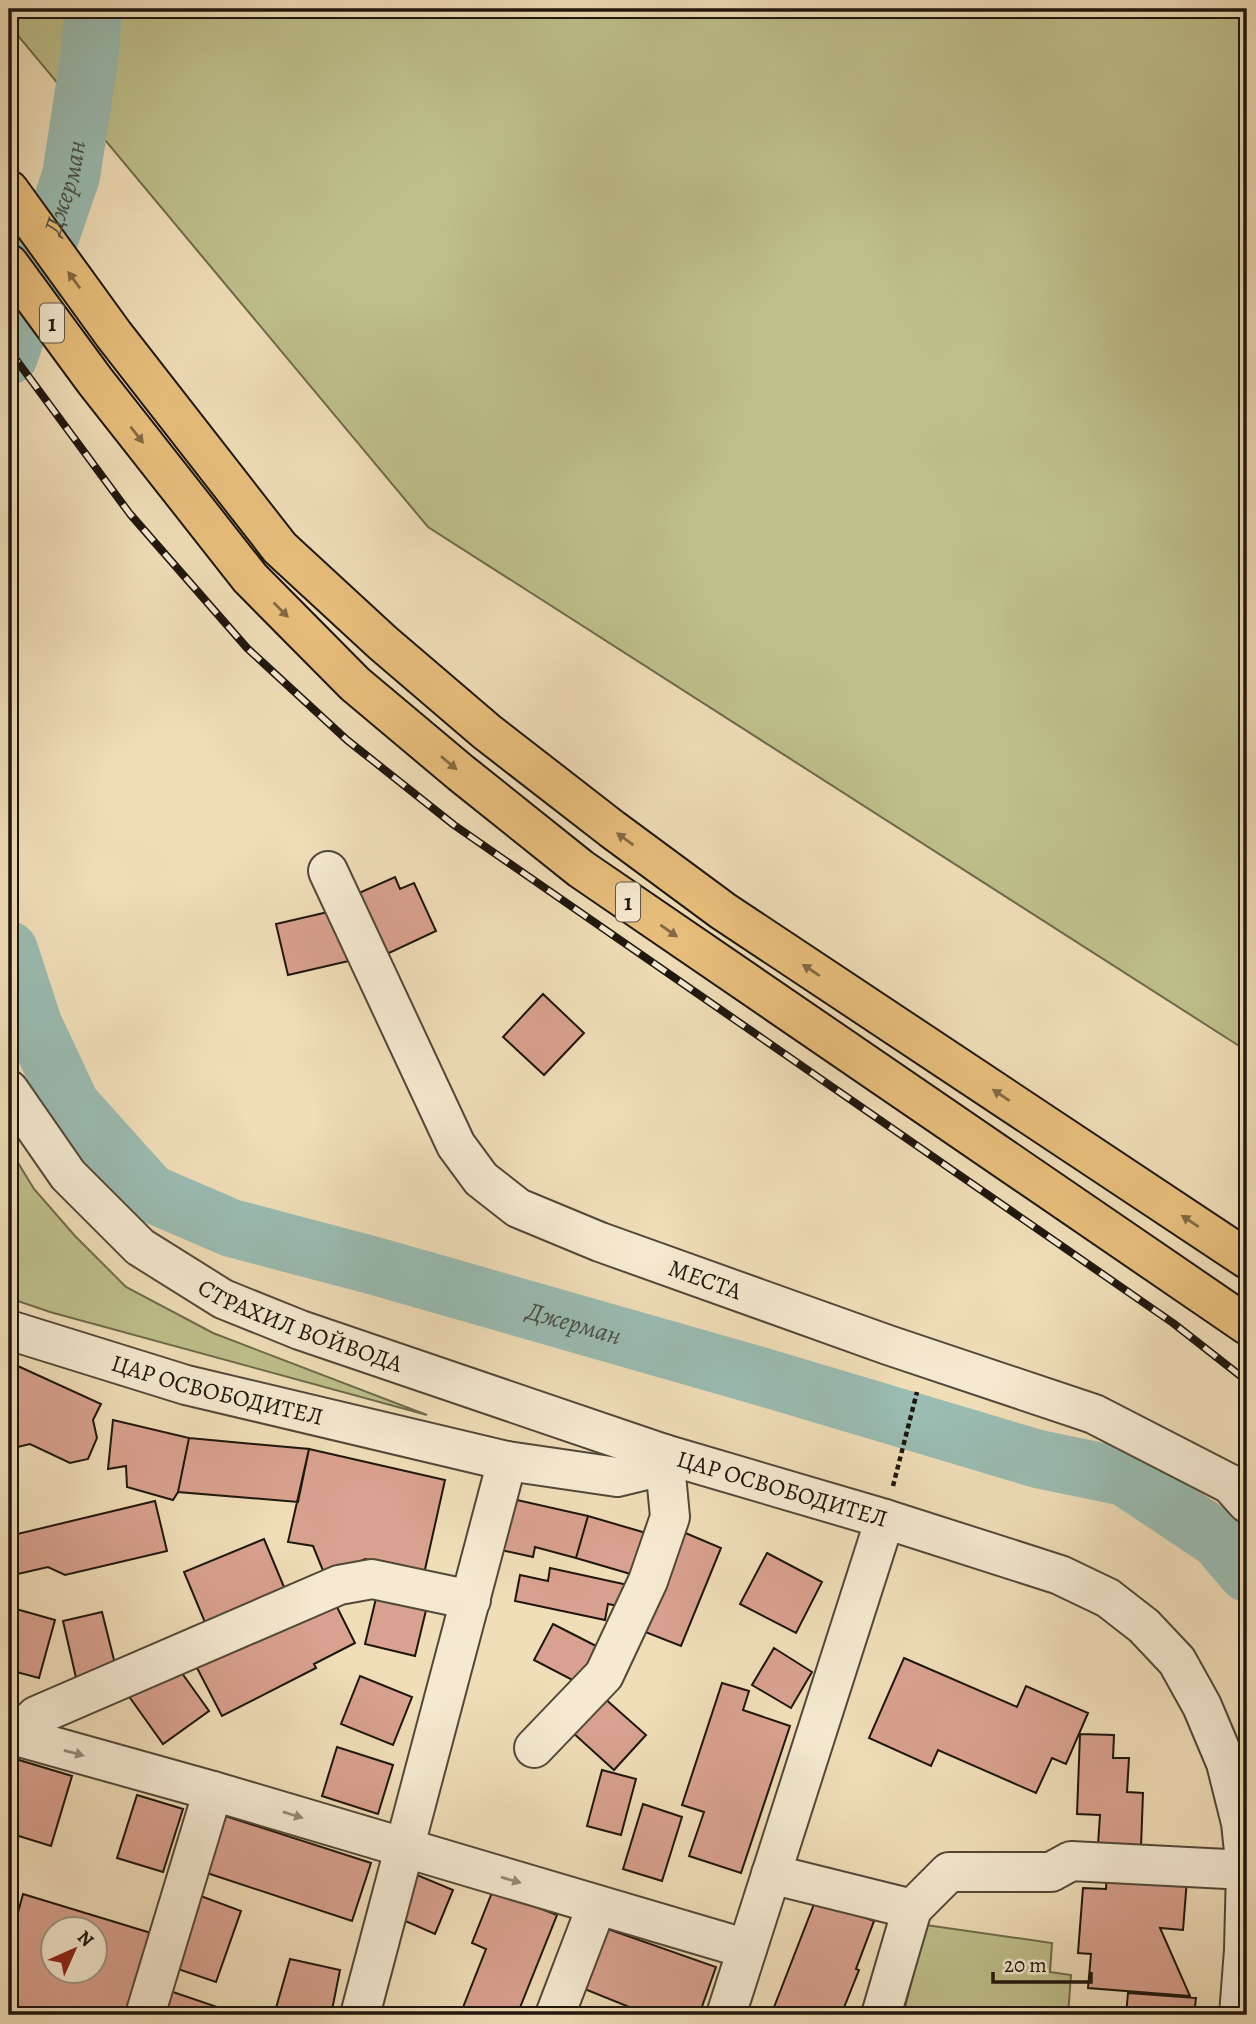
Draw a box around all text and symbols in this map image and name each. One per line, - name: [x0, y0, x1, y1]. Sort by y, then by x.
- water label: Джерман: [34, 138, 94, 241]
- one-way arrow: [67, 271, 81, 289]
- road number: 1: [40, 304, 64, 342]
- one-way arrow: [129, 426, 143, 444]
- one-way arrow: [273, 601, 289, 618]
- one-way arrow: [441, 755, 458, 770]
- one-way arrow: [616, 832, 634, 846]
- road number: 1: [616, 882, 640, 922]
- one-way arrow: [660, 924, 678, 938]
- one-way arrow: [801, 963, 821, 976]
- one-way arrow: [991, 1089, 1011, 1102]
- one-way arrow: [1181, 1215, 1200, 1228]
- street label: МЕСТА: [664, 1252, 747, 1308]
- street label: СТРАХИЛ ВОЙВОДА: [192, 1271, 408, 1380]
- water label: Джерман: [521, 1292, 626, 1353]
- street label: ЦАР ОСВОБОДИТЕЛ: [108, 1347, 326, 1433]
- street label: ЦАР ОСВОБОДИТЕЛ: [673, 1443, 891, 1535]
- one-way arrow: [64, 1748, 85, 1758]
- one-way arrow: [283, 1811, 304, 1821]
- one-way arrow: [501, 1875, 523, 1886]
- north arrow: [38, 1916, 108, 1986]
- text: N: [71, 1925, 100, 1953]
- scale bar: [993, 1940, 1092, 1984]
- text: 20 m: [1004, 1951, 1047, 1979]

